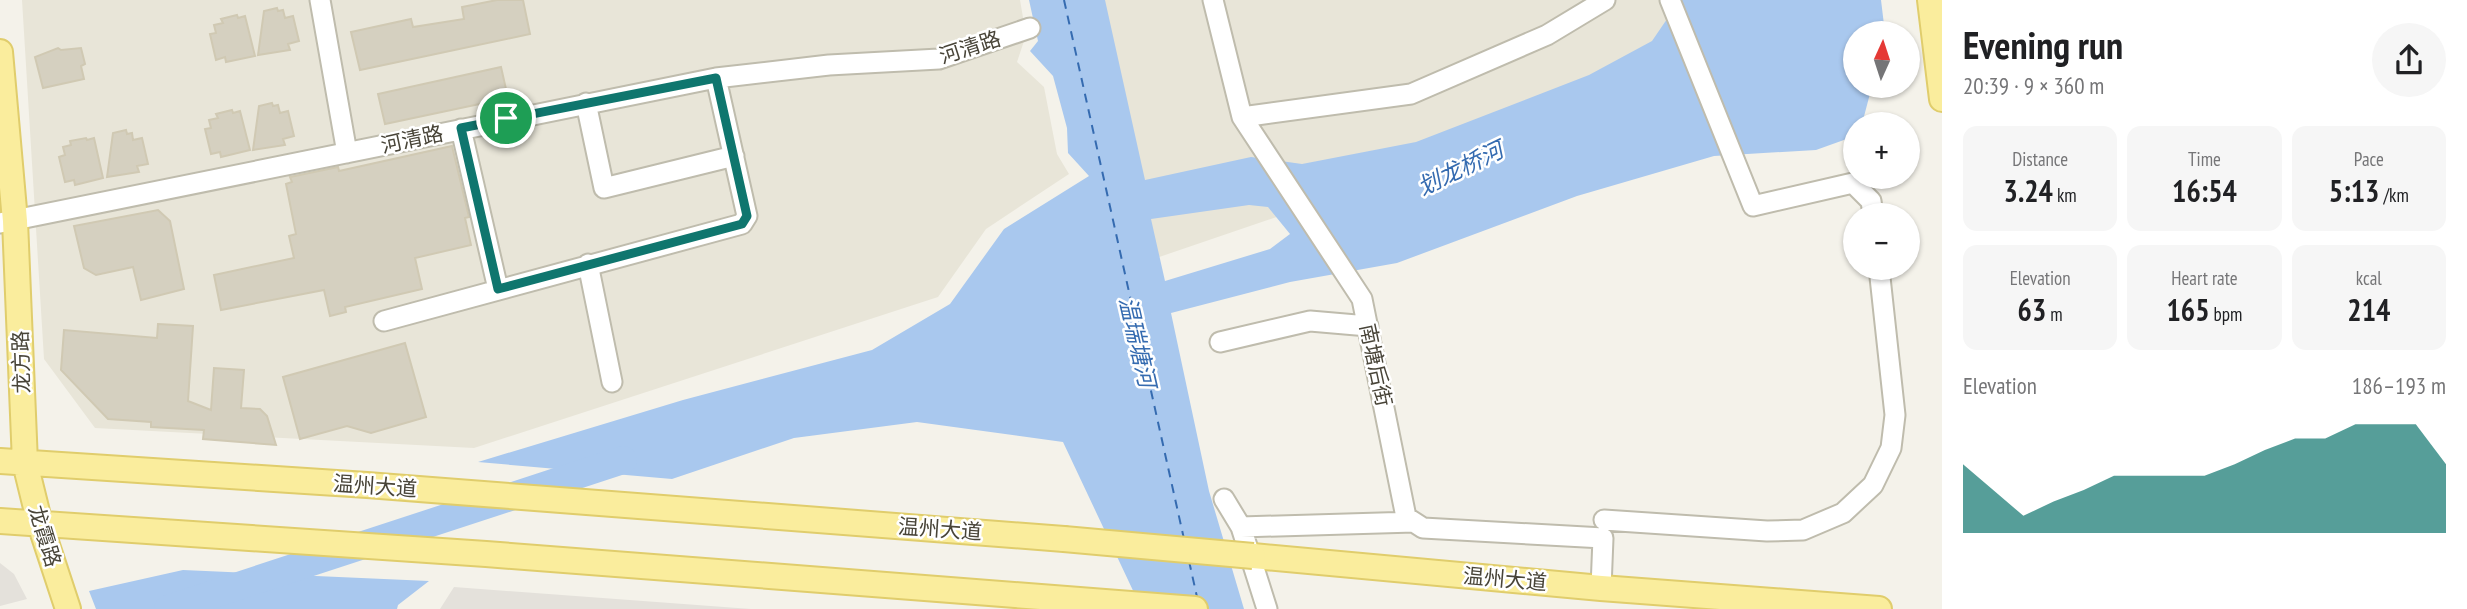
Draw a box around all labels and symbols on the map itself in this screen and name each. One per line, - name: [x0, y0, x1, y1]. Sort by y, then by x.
- north arrow: [1843, 21, 1920, 98]
- street label: 河清路: [936, 24, 1004, 70]
- pin: [476, 88, 536, 148]
- street label: 河清路: [378, 119, 446, 159]
- water label: 划龙桥河: [1412, 133, 1511, 201]
- water label: 温瑞塘河: [1114, 294, 1163, 394]
- street label: 南塘后街: [1354, 321, 1398, 409]
- street label: 龙方路: [6, 330, 36, 394]
- street label: 温州大道: [332, 470, 418, 502]
- street label: 龙霞路: [23, 502, 67, 570]
- street label: 温州大道: [897, 513, 983, 545]
- street label: 温州大道: [1462, 562, 1548, 596]

